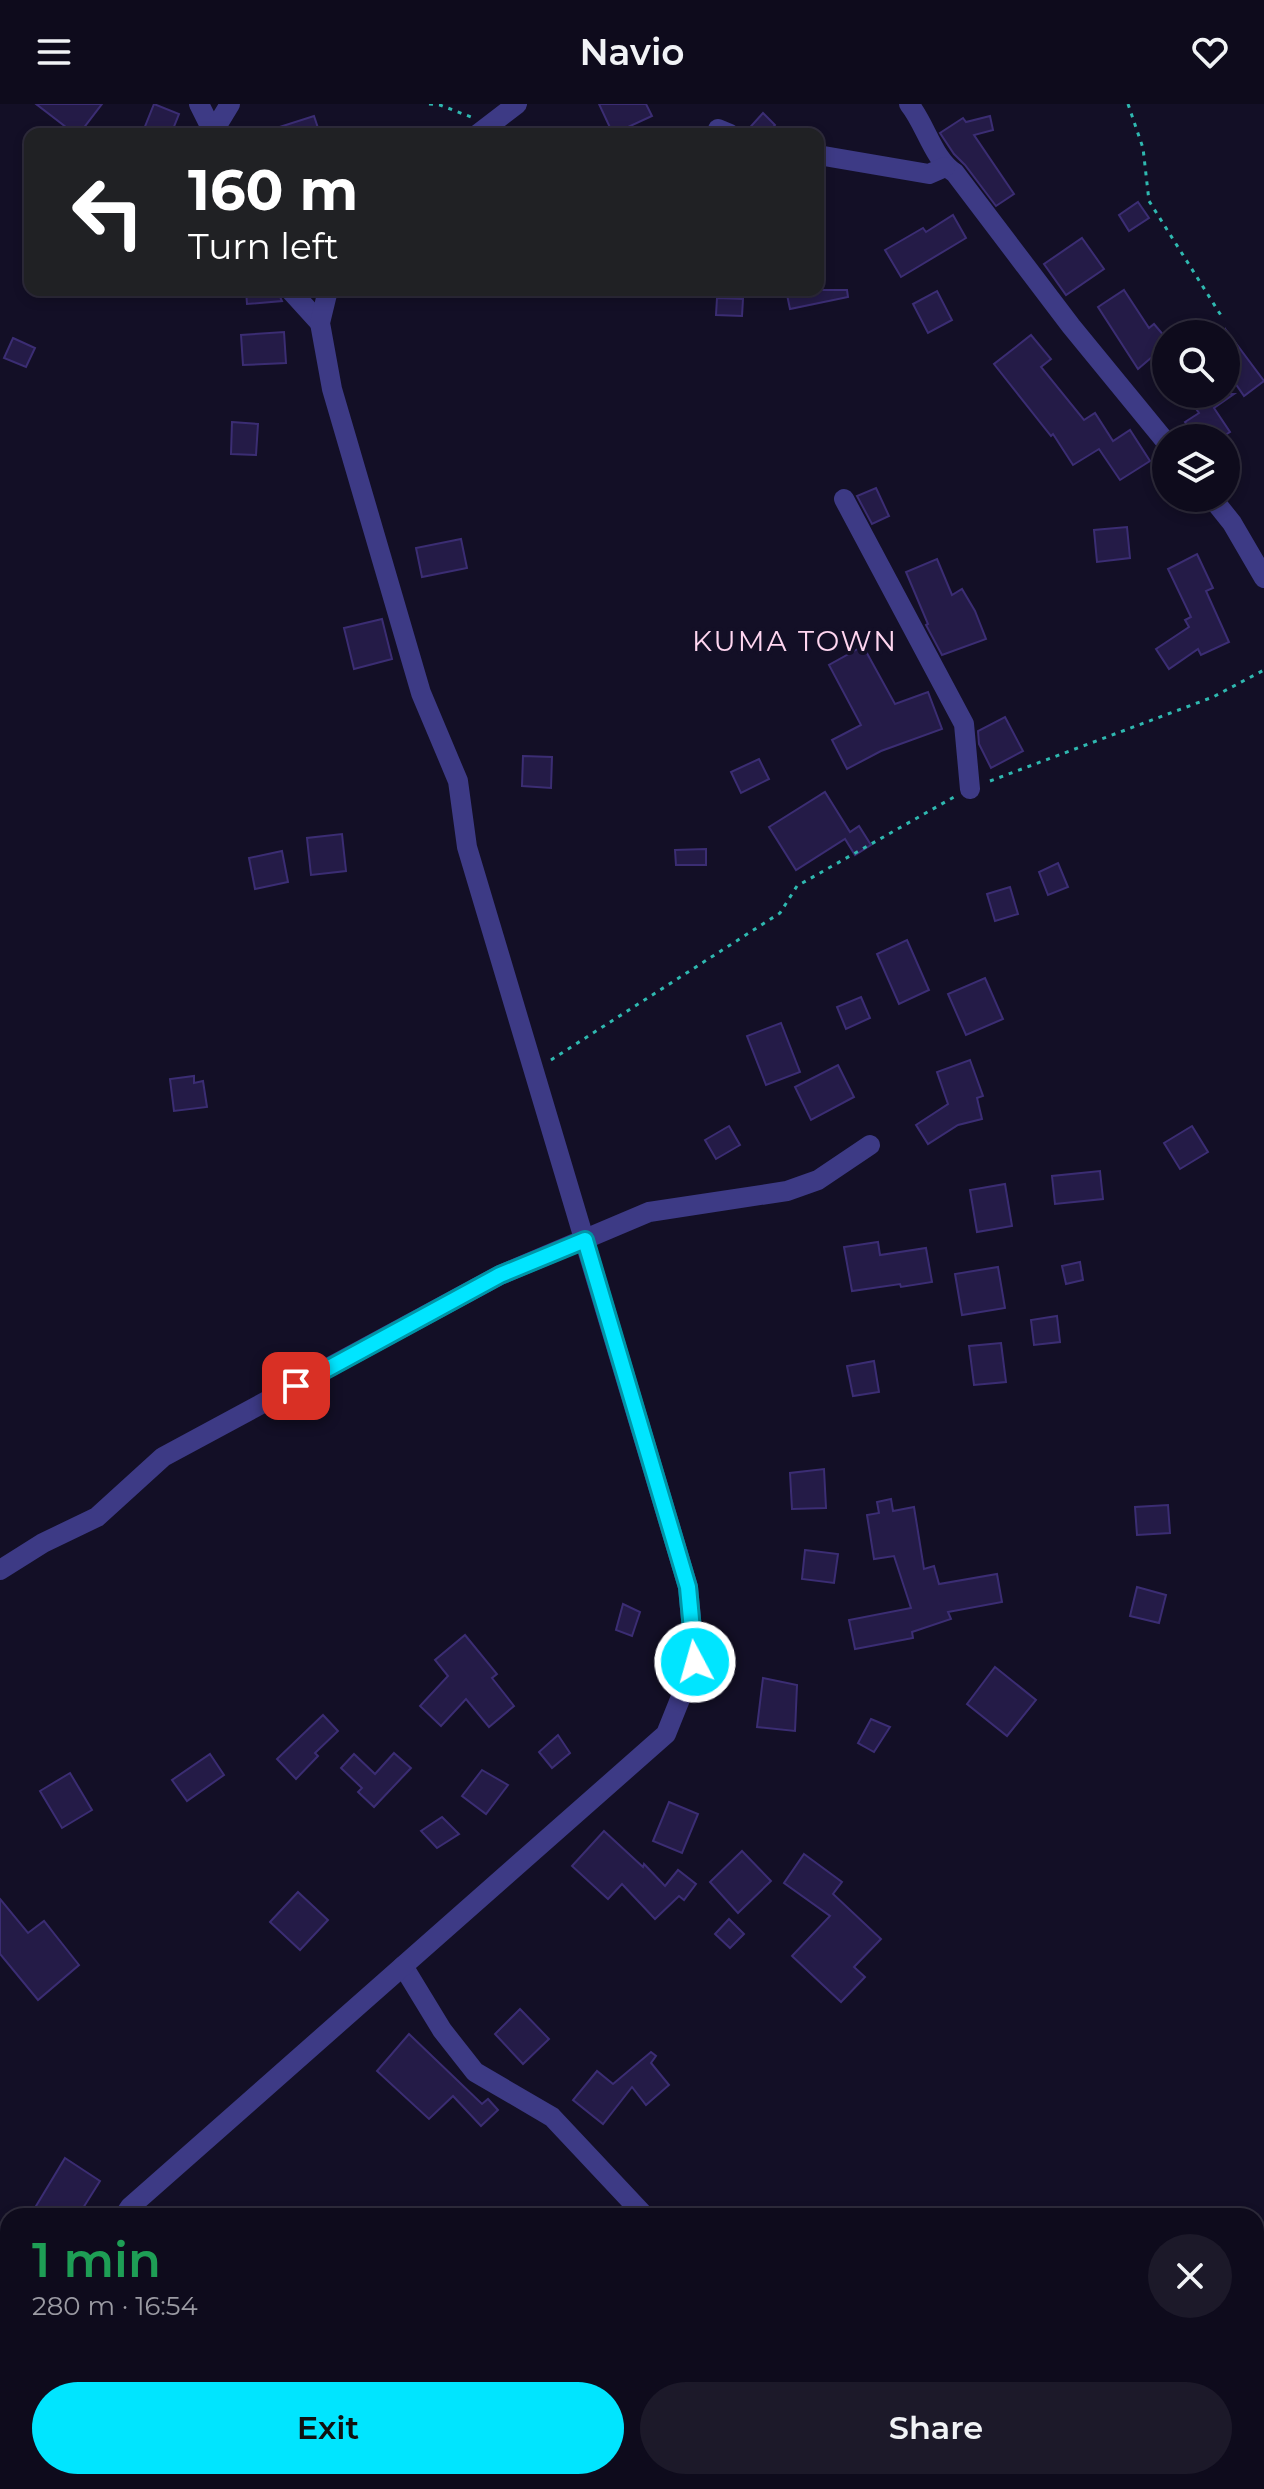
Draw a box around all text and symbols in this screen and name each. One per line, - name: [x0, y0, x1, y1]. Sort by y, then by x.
- icon: menu: [32, 30, 76, 74]
- text: Navio: [579, 30, 685, 74]
- icon: heart: [1188, 30, 1232, 74]
- text: 160 m: [188, 156, 358, 224]
- icon: left: [56, 160, 160, 264]
- text: Turn left: [188, 224, 339, 268]
- map controls: [1152, 320, 1240, 512]
- button: search: [1152, 320, 1240, 408]
- button: layers: [1152, 424, 1240, 512]
- district label: KUMA TOWN: [692, 624, 898, 658]
- pin: [262, 1352, 330, 1420]
- icon: arrive: [274, 1364, 318, 1408]
- position arrow: [653, 1620, 737, 1704]
- text: 1 min: [32, 2231, 161, 2289]
- button: close: [1148, 2234, 1232, 2318]
- text: 280 m · 16:54: [32, 2290, 198, 2322]
- button: Exit: [32, 2382, 624, 2474]
- button: Share: [640, 2382, 1232, 2474]

